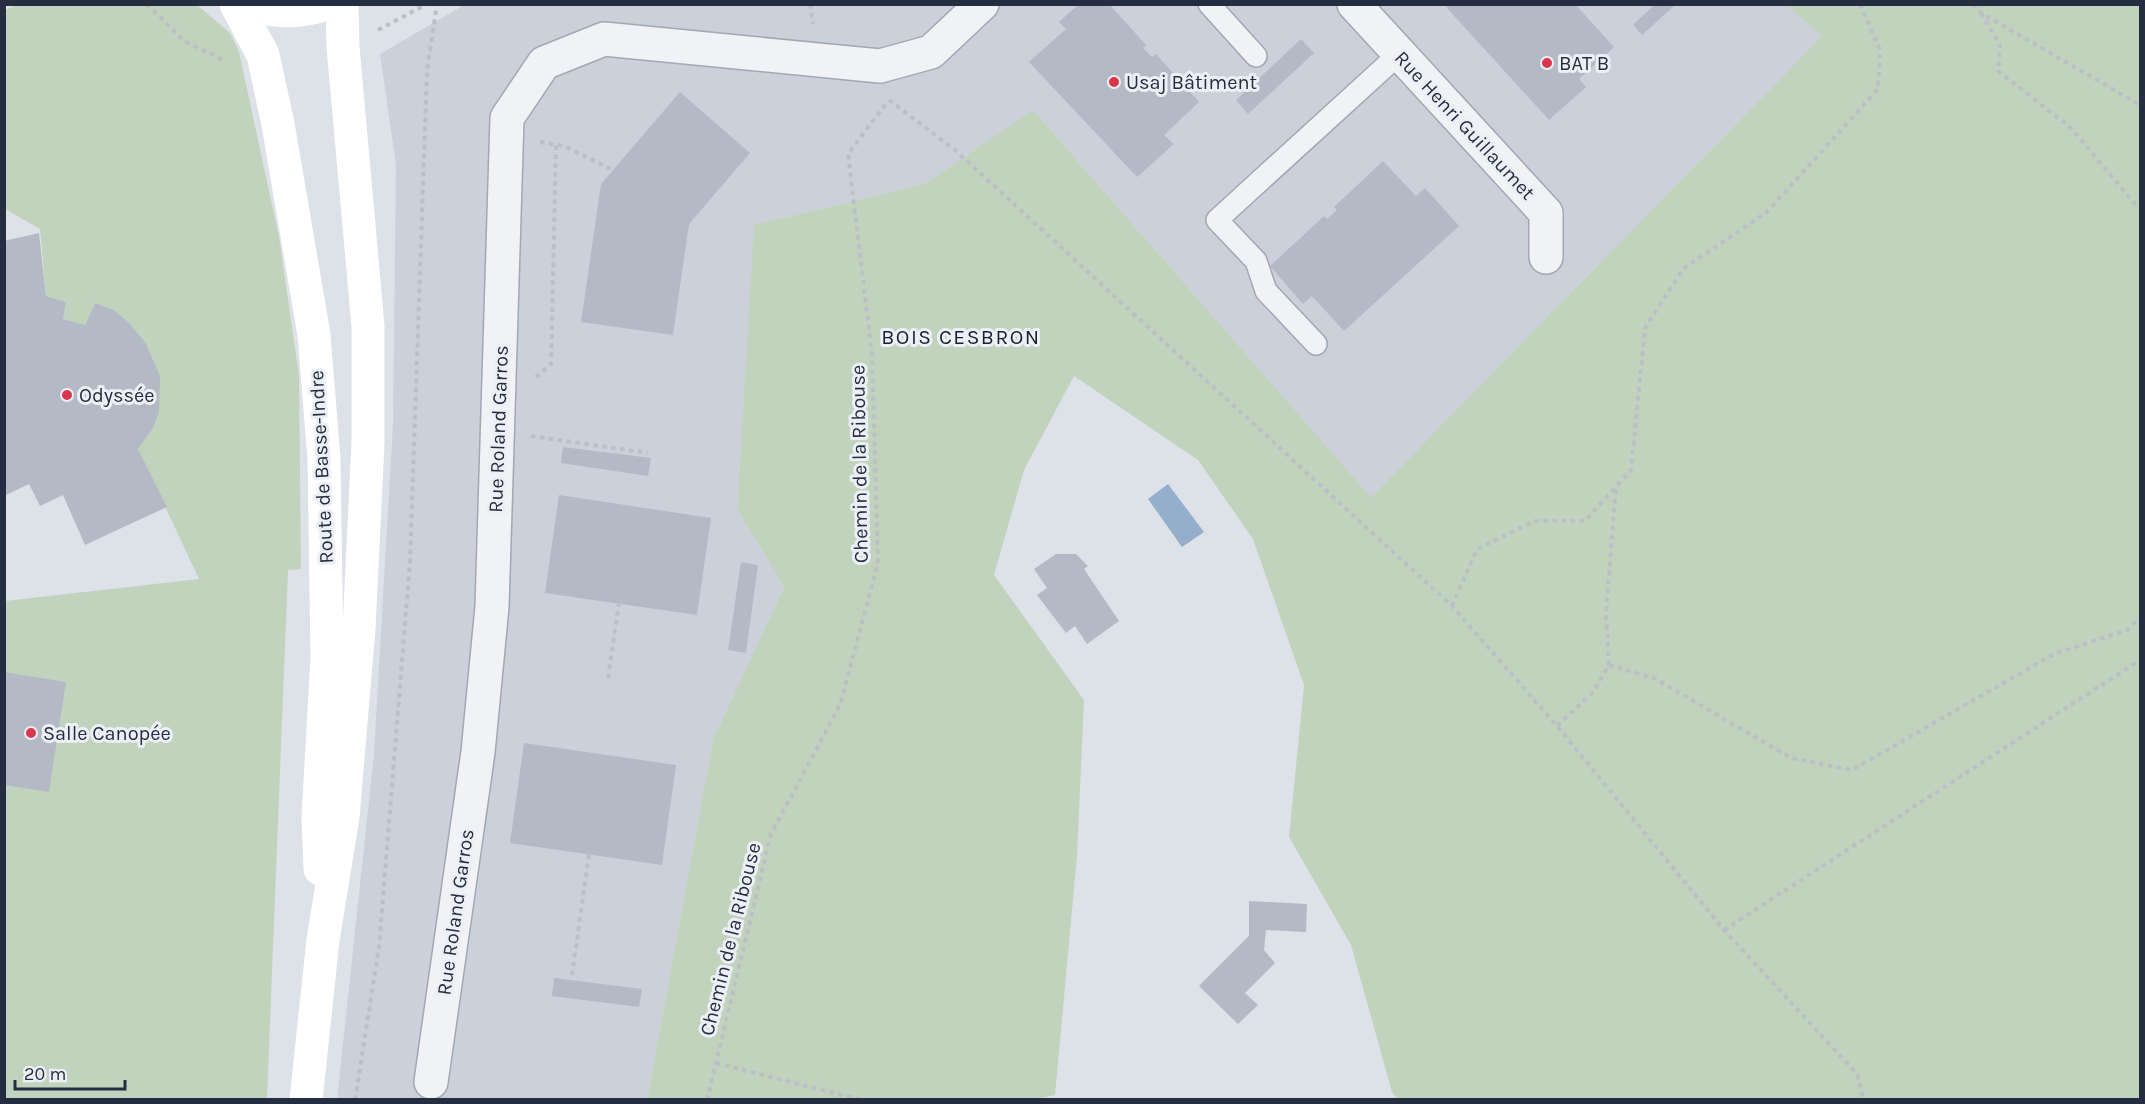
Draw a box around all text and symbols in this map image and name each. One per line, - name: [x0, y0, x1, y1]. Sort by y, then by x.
- street label: Rue Henri Guillaumet: [1390, 46, 1540, 205]
- place label: BAT B: [1559, 52, 1609, 75]
- marker: BAT B: [1540, 56, 1554, 70]
- place label: Usaj Bâtiment: [1126, 71, 1258, 94]
- marker: Usaj Bâtiment: [1107, 75, 1121, 89]
- district label: BOIS CESBRON: [881, 325, 1041, 349]
- street label: Rue Roland Garros: [484, 345, 513, 513]
- street label: Chemin de la Ribouse: [846, 365, 873, 563]
- street label: Route de Basse-Indre: [305, 370, 338, 564]
- place label: Odyssée: [79, 384, 155, 407]
- marker: Odyssée: [60, 388, 74, 402]
- place label: Salle Canopée: [43, 722, 171, 745]
- marker: Salle Canopée: [24, 726, 38, 740]
- street label: Rue Roland Garros: [432, 827, 479, 997]
- street label: Chemin de la Ribouse: [695, 840, 766, 1038]
- scale bar: [15, 1053, 124, 1091]
- text: 20 m: [24, 1063, 66, 1085]

